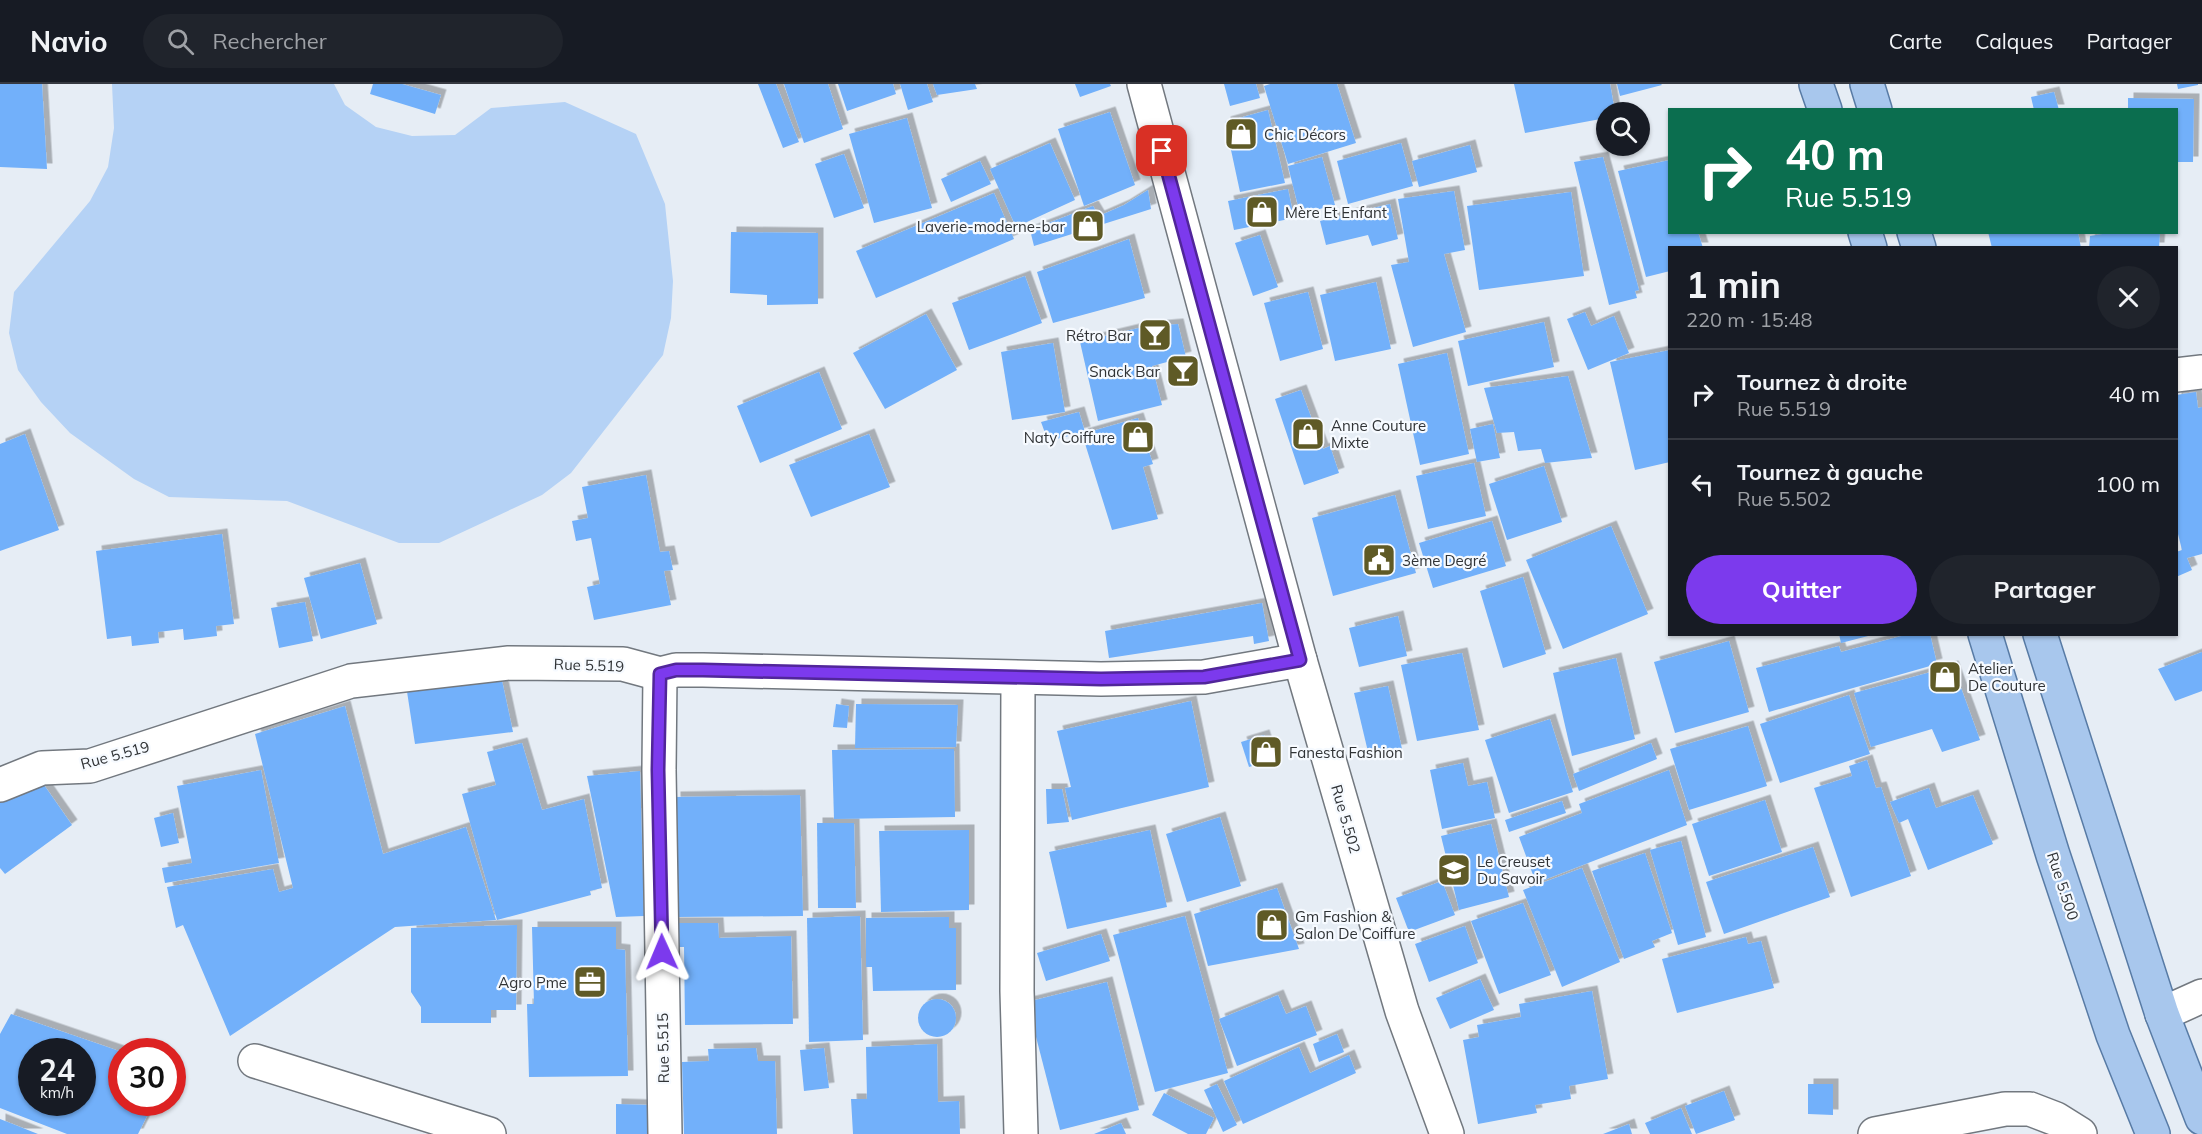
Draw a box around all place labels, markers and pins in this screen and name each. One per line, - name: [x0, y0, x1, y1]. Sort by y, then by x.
- shop icon: Chic Décors: [1223, 116, 1259, 152]
- pin: [1136, 125, 1187, 176]
- place label: Chic Décors: [1264, 125, 1346, 144]
- shop icon: Mère Et Enfant: [1244, 194, 1280, 230]
- place label: Mère Et Enfant: [1285, 203, 1387, 222]
- shop icon: Laverie-moderne-bar: [1070, 208, 1106, 244]
- place label: Laverie-moderne-bar: [917, 217, 1066, 236]
- bar icon: Rétro Bar: [1137, 317, 1173, 353]
- place label: Rétro Bar: [1066, 326, 1133, 345]
- bar icon: Snack Bar: [1165, 353, 1201, 389]
- place label: Snack Bar: [1089, 362, 1161, 381]
- shop icon: Anne Couture Mixte: [1290, 416, 1326, 452]
- place label: Anne Couture Mixte: [1331, 416, 1426, 452]
- shop icon: Naty Coiffure: [1120, 419, 1156, 455]
- place label: Naty Coiffure: [1024, 428, 1115, 447]
- public building icon: 3ème Degré: [1361, 542, 1397, 578]
- place label: 3ème Degré: [1402, 551, 1486, 570]
- shop icon: Atelier De Couture: [1927, 659, 1963, 695]
- place label: Atelier De Couture: [1968, 659, 2046, 695]
- shop icon: Fanesta Fashion: [1248, 734, 1284, 770]
- place label: Fanesta Fashion: [1289, 743, 1403, 762]
- school or university icon: Le Creuset Du Savoir: [1436, 852, 1472, 888]
- place label: Le Creuset Du Savoir: [1477, 852, 1550, 888]
- shop icon: Gm Fashion & Salon De Coiffure: [1254, 907, 1290, 943]
- place label: Gm Fashion & Salon De Coiffure: [1295, 907, 1415, 943]
- office icon: Agro Pme: [572, 964, 608, 1000]
- place label: Agro Pme: [498, 973, 567, 992]

